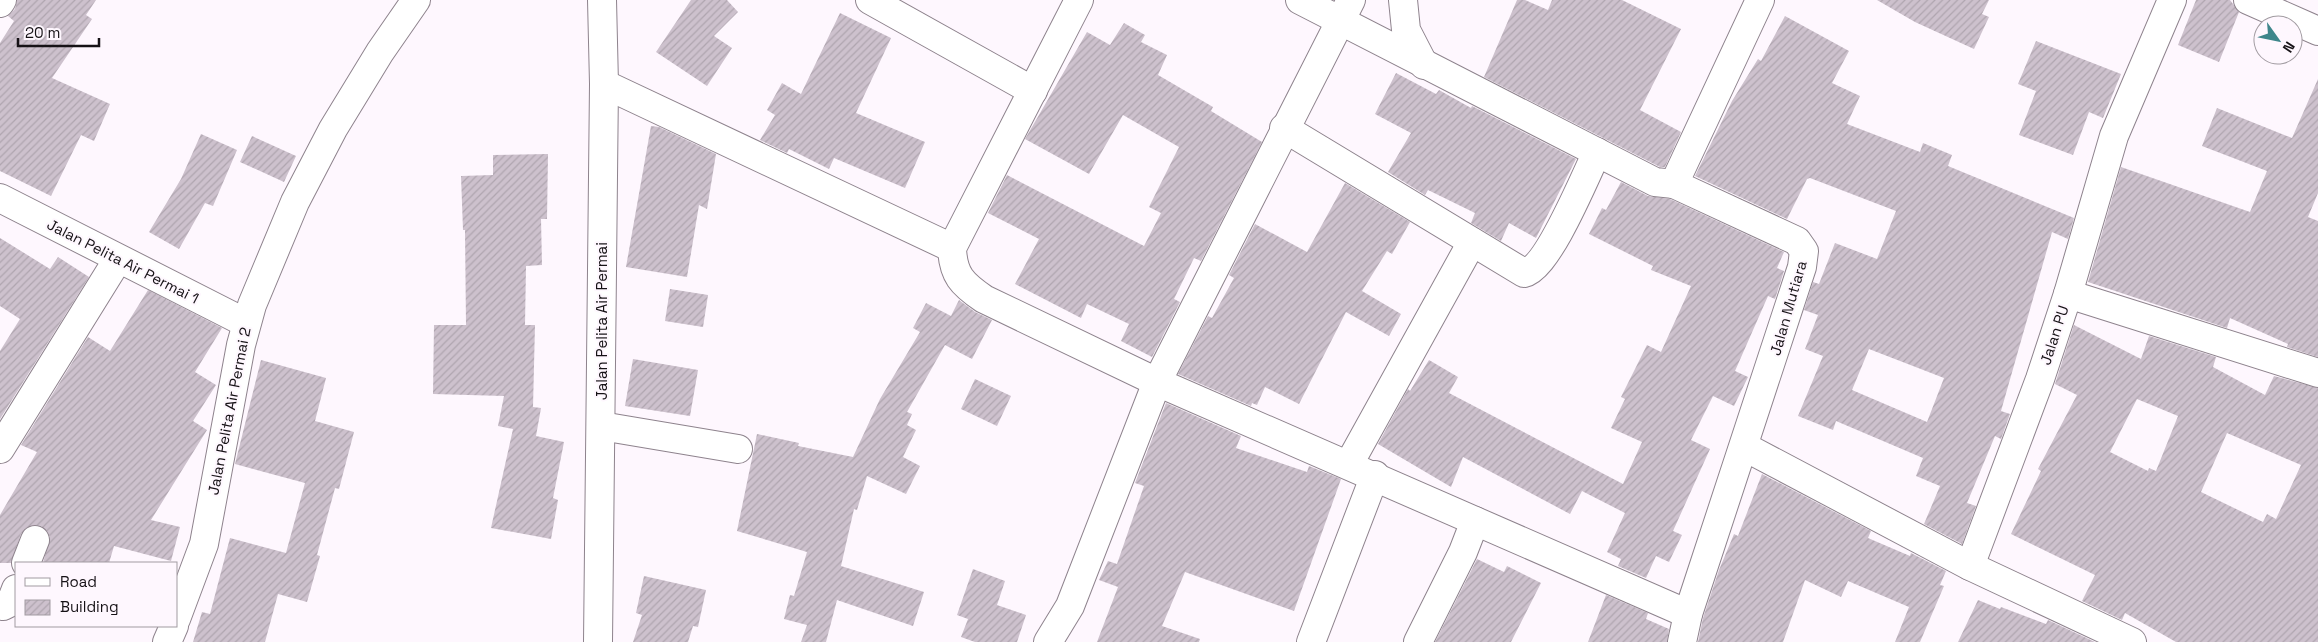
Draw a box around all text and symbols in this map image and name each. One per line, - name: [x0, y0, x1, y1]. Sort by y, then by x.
- scale bar: [18, 15, 99, 47]
- north arrow: [2253, 15, 2303, 65]
- text: 20 m: [25, 23, 60, 42]
- text: N: [2279, 38, 2299, 56]
- street label: Jalan Pelita Air Permai 1: [44, 214, 202, 308]
- street label: Jalan Pelita Air Permai: [592, 242, 611, 400]
- street label: Jalan Mutiara: [1765, 258, 1811, 358]
- street label: Jalan PU: [2035, 303, 2073, 367]
- street label: Jalan Pelita Air Permai 2: [203, 325, 255, 497]
- legend: [15, 562, 178, 627]
- text: Road: [60, 572, 97, 591]
- text: Building: [60, 597, 119, 616]

